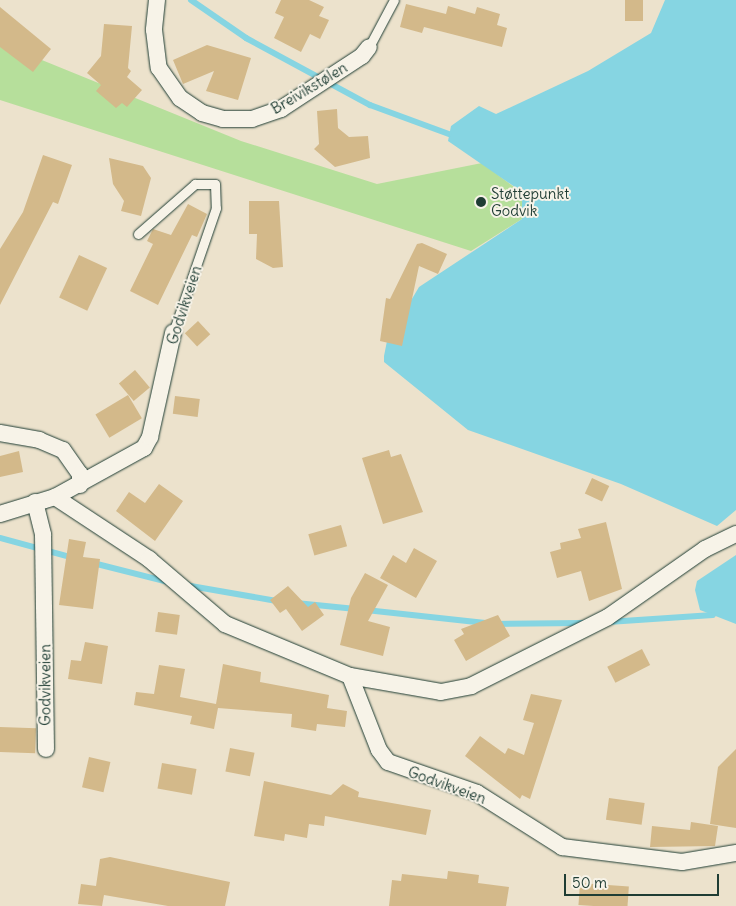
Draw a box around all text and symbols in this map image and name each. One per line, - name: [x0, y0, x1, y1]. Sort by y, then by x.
- street label: Breivikstølen: [268, 58, 350, 118]
- place label: Støttepunkt Godvik: [491, 184, 569, 219]
- marker: Støttepunkt Godvik: [475, 196, 487, 208]
- street label: Godvikveien: [163, 263, 205, 347]
- street label: Godvikveien: [36, 644, 54, 726]
- street label: Godvikveien: [405, 763, 489, 807]
- scale bar: [566, 864, 721, 896]
- text: 50 m: [572, 873, 607, 892]

